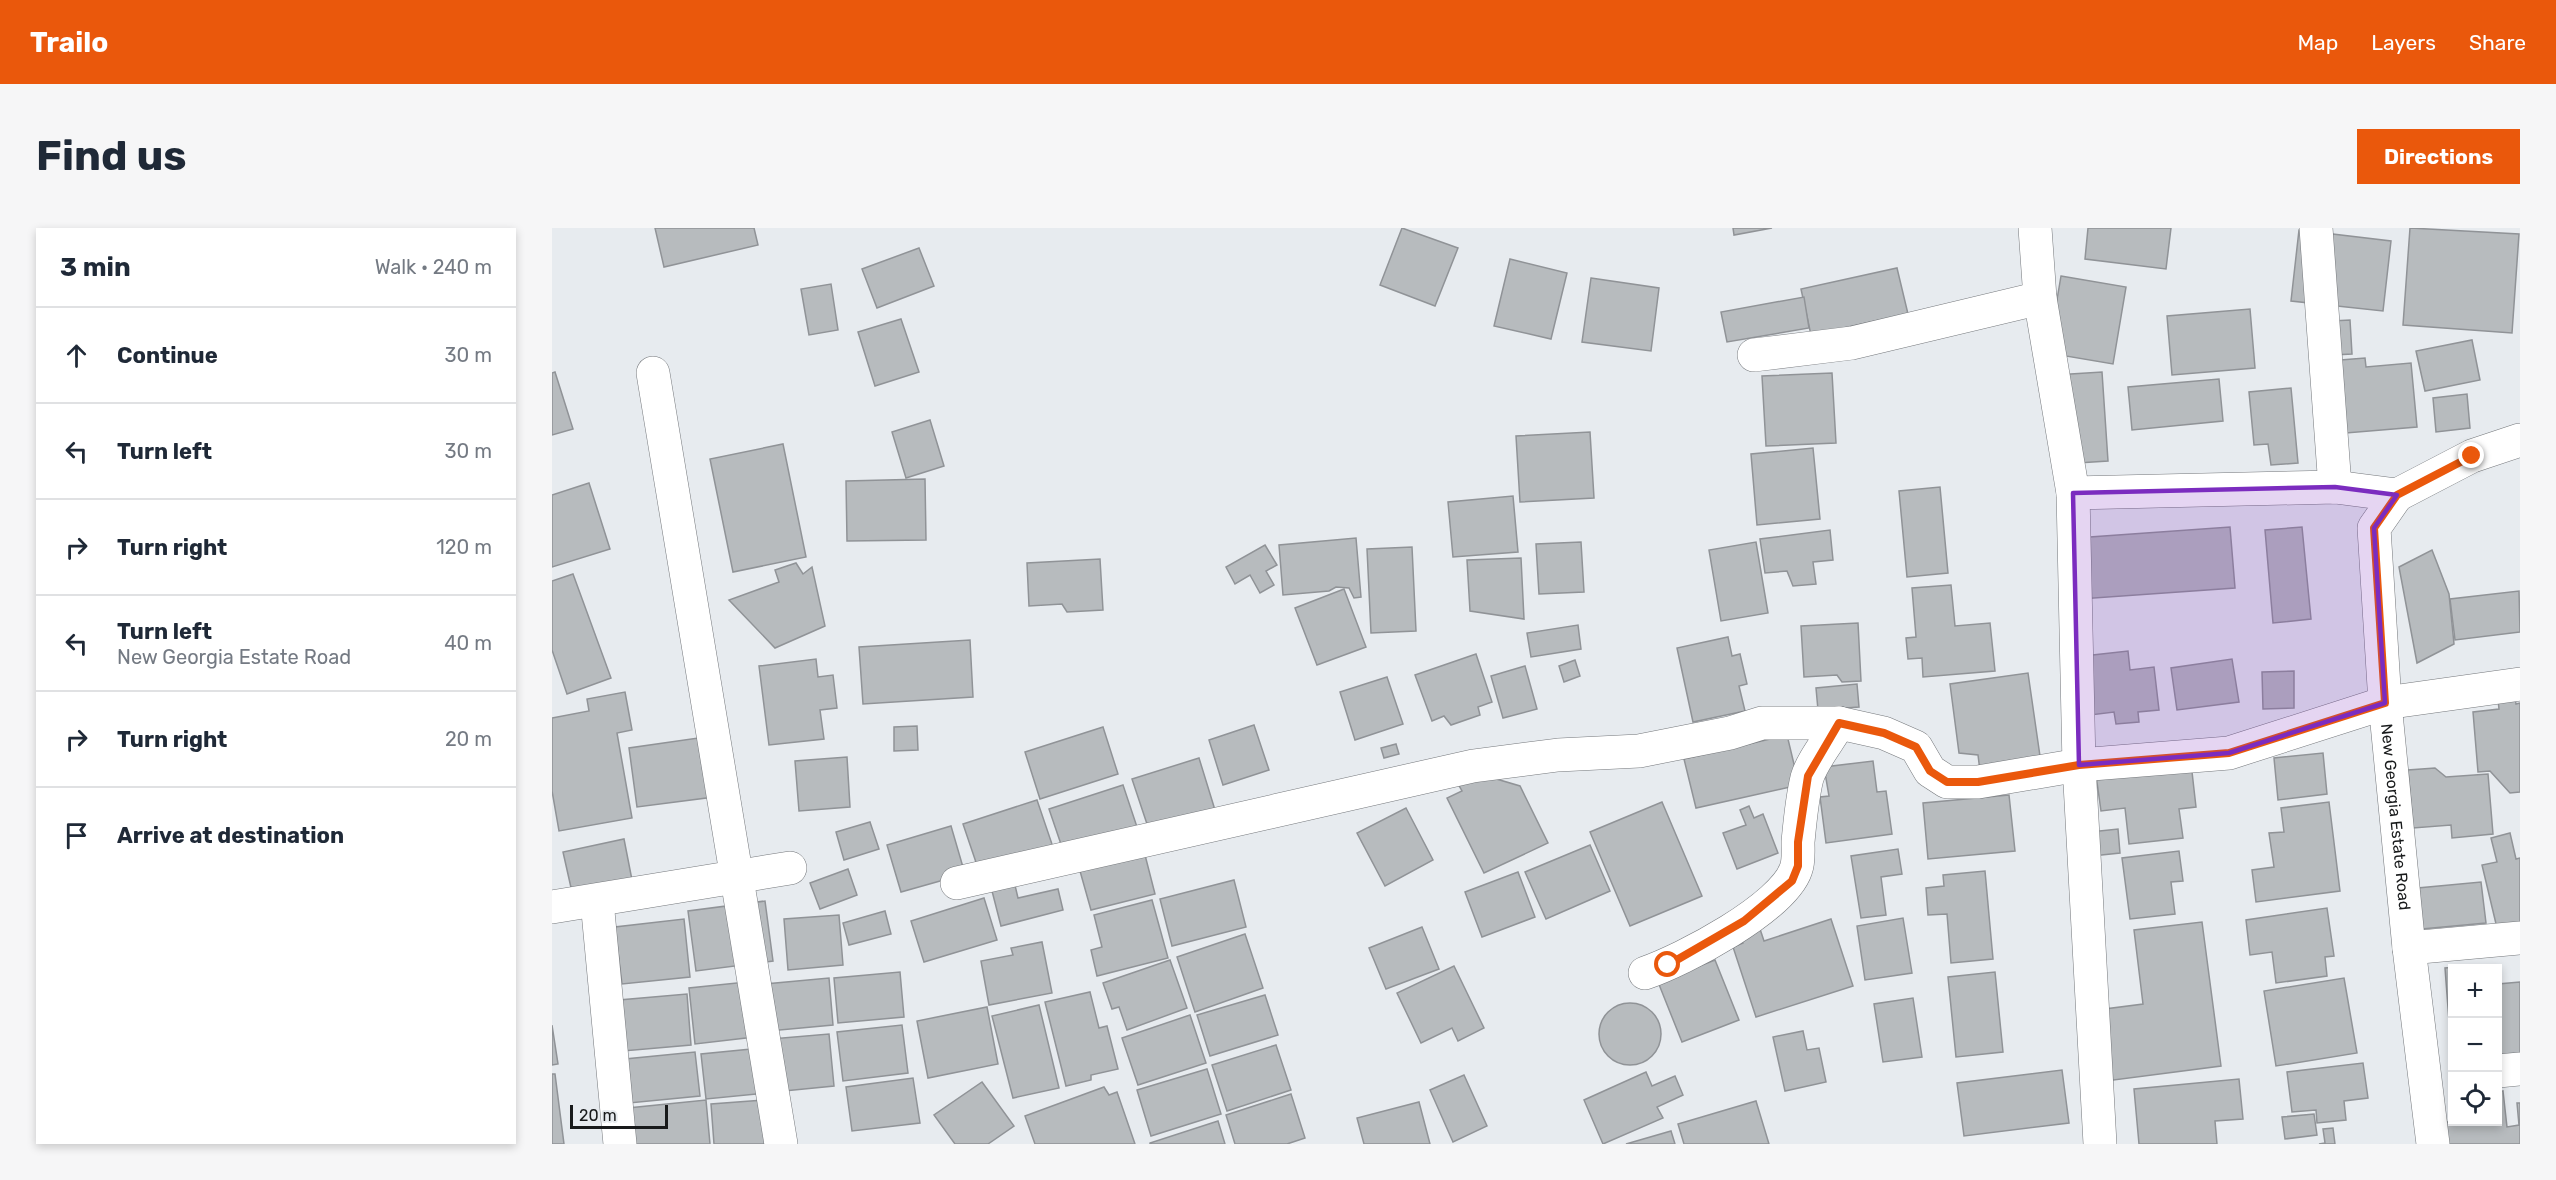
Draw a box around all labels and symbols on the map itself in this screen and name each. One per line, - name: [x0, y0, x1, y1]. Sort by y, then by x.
- route end: [2458, 442, 2484, 468]
- street label: New Georgia Estate Road: [2377, 723, 2414, 911]
- route start: [1654, 951, 1680, 977]
- scale bar: [570, 1102, 668, 1130]

